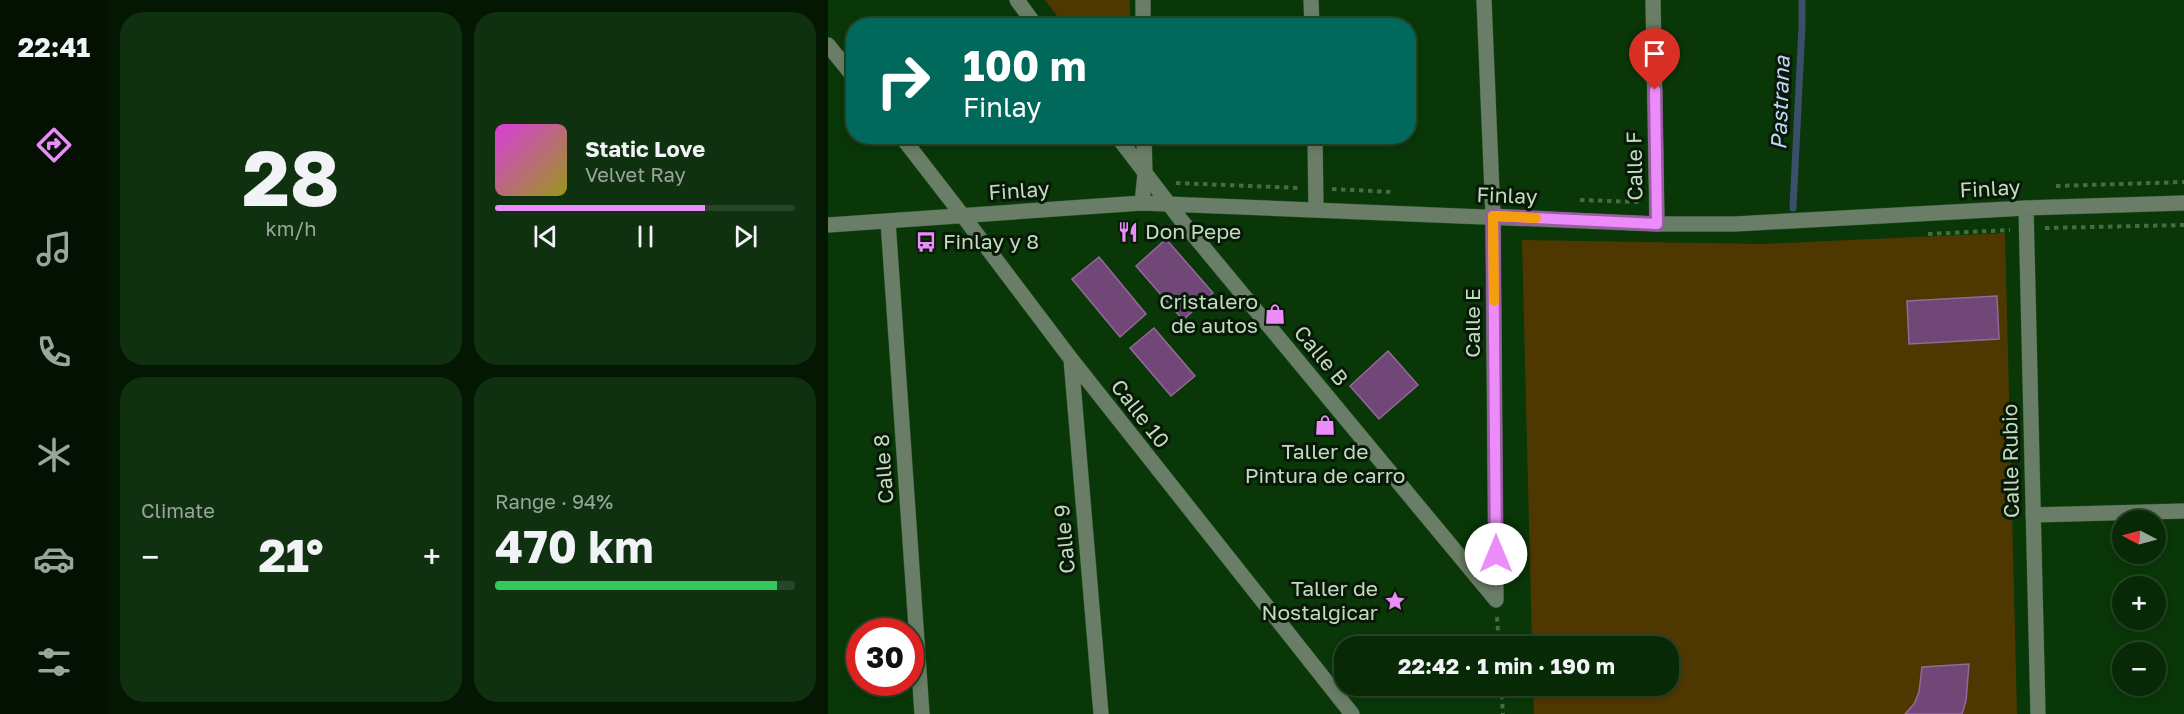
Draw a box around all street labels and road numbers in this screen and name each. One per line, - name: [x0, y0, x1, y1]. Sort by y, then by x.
- street label: Calle F: [1620, 131, 1648, 201]
- street label: Finlay: [1959, 173, 2021, 203]
- street label: Finlay: [988, 175, 1050, 205]
- street label: Finlay: [1476, 181, 1538, 209]
- street label: Calle E: [1459, 288, 1485, 358]
- street label: Calle B: [1289, 320, 1355, 391]
- street label: Calle 10: [1106, 374, 1176, 453]
- street label: Calle Rubio: [1996, 404, 2024, 518]
- street label: Calle 8: [868, 433, 898, 505]
- street label: Calle 9: [1048, 503, 1080, 575]

